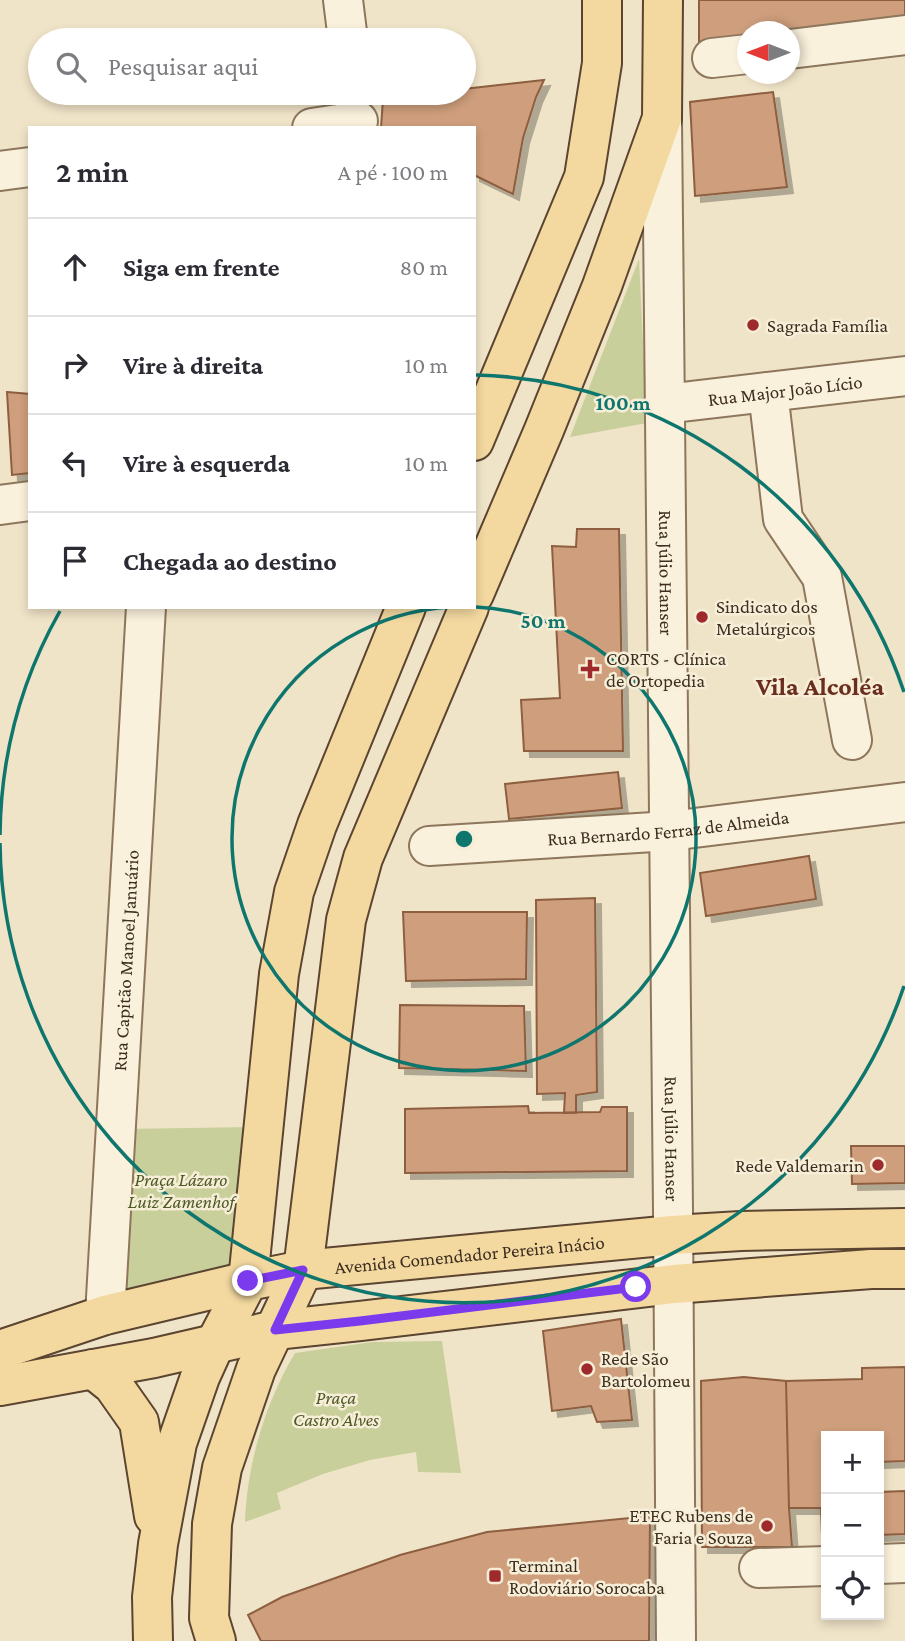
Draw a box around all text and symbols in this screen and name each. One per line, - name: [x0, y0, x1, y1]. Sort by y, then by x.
- north arrow: [737, 21, 800, 84]
- search box: [28, 28, 476, 105]
- icon: search: [52, 48, 90, 86]
- text: Pesquisar aqui: [108, 52, 258, 81]
- text: 2 min: [56, 155, 128, 188]
- text: A pé · 100 m: [338, 159, 448, 185]
- icon: ahead: [56, 248, 94, 286]
- text: Siga em frente: [123, 253, 280, 282]
- text: 80 m: [400, 254, 448, 280]
- place label: Sagrada Família: [767, 315, 888, 336]
- marker: Sagrada Família: [745, 317, 761, 333]
- icon: right: [56, 346, 94, 384]
- text: Vire à direita: [123, 351, 263, 380]
- text: 10 m: [405, 352, 448, 378]
- street label: Rua Major João Lício: [707, 371, 864, 410]
- text: 100 m: [595, 391, 651, 415]
- icon: left: [56, 444, 94, 482]
- text: Vire à esquerda: [123, 449, 290, 478]
- text: 10 m: [405, 450, 448, 476]
- street label: Rua Júlio Hanser: [655, 510, 677, 636]
- icon: arrive: [56, 542, 94, 580]
- text: Chegada ao destino: [123, 547, 337, 576]
- place label: Sindicato dos Metalúrgicos: [716, 596, 818, 639]
- text: 50 m: [521, 609, 566, 633]
- marker: Sindicato dos Metalúrgicos: [694, 609, 710, 625]
- place label: CORTS - Clínica de Ortopedia: [606, 648, 726, 691]
- marker: CORTS - Clínica de Ortopedia: [580, 659, 600, 679]
- district label: Vila Alcoléa: [755, 672, 884, 701]
- street label: Rua Bernardo Ferraz de Almeida: [547, 806, 791, 850]
- centre of rings: [452, 827, 476, 851]
- street label: Rua Capitão Manoel Januário: [109, 849, 143, 1072]
- street label: Rua Júlio Hanser: [661, 1076, 683, 1202]
- place label: Rede Valdemarin: [735, 1155, 864, 1176]
- marker: Rede Valdemarin: [870, 1157, 886, 1173]
- park label: Praça Lázaro Luiz Zamenhof: [128, 1169, 237, 1212]
- street label: Avenida Comendador Pereira Inácio: [334, 1232, 605, 1278]
- route end: [232, 1265, 263, 1296]
- route start: [620, 1271, 651, 1302]
- place label: Rede São Bartolomeu: [601, 1348, 691, 1391]
- marker: Rede São Bartolomeu: [579, 1361, 595, 1377]
- park label: Praça Castro Alves: [293, 1387, 379, 1430]
- map controls: [821, 1431, 884, 1620]
- button: +: [821, 1431, 884, 1494]
- button: −: [821, 1494, 884, 1557]
- place label: ETEC Rubens de Faria e Souza: [629, 1505, 753, 1548]
- marker: ETEC Rubens de Faria e Souza: [759, 1518, 775, 1534]
- place label: Terminal Rodoviário Sorocaba: [509, 1555, 665, 1598]
- button: locate: [821, 1557, 884, 1620]
- marker: Terminal Rodoviário Sorocaba: [487, 1568, 503, 1584]

